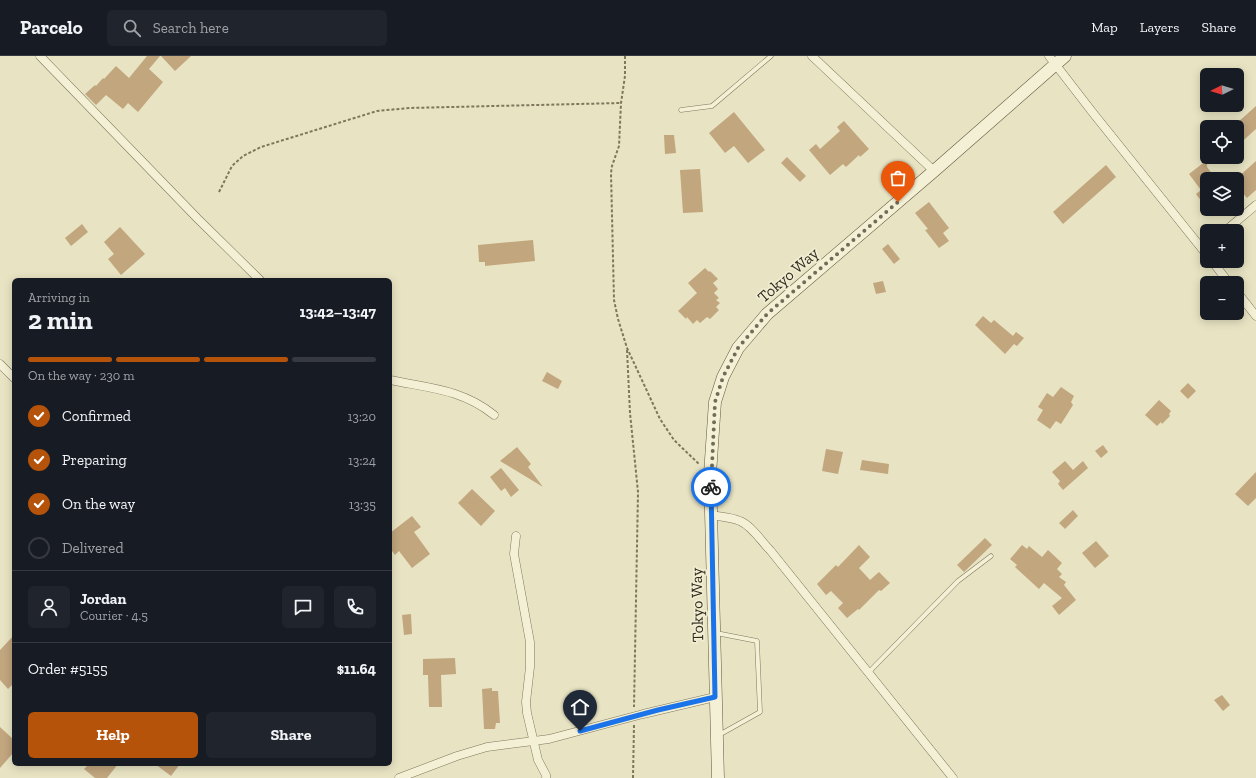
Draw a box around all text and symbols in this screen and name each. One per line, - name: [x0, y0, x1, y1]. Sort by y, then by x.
- search box: [107, 10, 387, 46]
- text: Parcelo: [20, 16, 83, 39]
- icon: search: [121, 17, 143, 39]
- text: Search here: [153, 19, 229, 37]
- text: Map: [1091, 19, 1118, 36]
- text: Layers: [1140, 19, 1179, 36]
- text: Share: [1201, 19, 1236, 36]
- north arrow: [1200, 68, 1244, 112]
- map controls: [1200, 68, 1244, 320]
- button: locate: [1200, 120, 1244, 164]
- pin: [881, 161, 915, 202]
- icon: bag: [887, 167, 909, 189]
- button: layers: [1200, 172, 1244, 216]
- button: +: [1200, 224, 1244, 268]
- street label: Tokyo Way: [754, 243, 823, 307]
- button: −: [1200, 276, 1244, 320]
- text: Arriving in: [28, 290, 90, 305]
- text: 13:42–13:47: [299, 303, 376, 321]
- text: 2 min: [28, 304, 93, 336]
- text: On the way · 230 m: [28, 368, 135, 383]
- icon: check: [28, 405, 50, 427]
- text: Confirmed: [62, 407, 131, 425]
- text: 13:20: [348, 409, 376, 424]
- icon: check: [28, 449, 50, 471]
- text: Preparing: [62, 451, 127, 469]
- text: 13:24: [348, 453, 376, 468]
- courier: [691, 467, 731, 507]
- icon: bike: [700, 476, 722, 498]
- icon: check: [28, 493, 50, 515]
- text: On the way: [62, 495, 135, 513]
- text: 13:35: [349, 497, 376, 512]
- text: Delivered: [62, 539, 124, 557]
- street label: Tokyo Way: [687, 567, 707, 642]
- button: person: [28, 586, 70, 628]
- button: chat: [282, 586, 324, 628]
- button: phone: [334, 586, 376, 628]
- text: Jordan: [80, 590, 126, 608]
- text: Courier · 4.5: [80, 608, 148, 623]
- text: Order #5155: [28, 660, 108, 678]
- text: $11.64: [337, 660, 376, 678]
- pin: [563, 690, 597, 731]
- icon: home: [569, 696, 591, 718]
- button: Help: [28, 712, 198, 758]
- button: Share: [206, 712, 376, 758]

